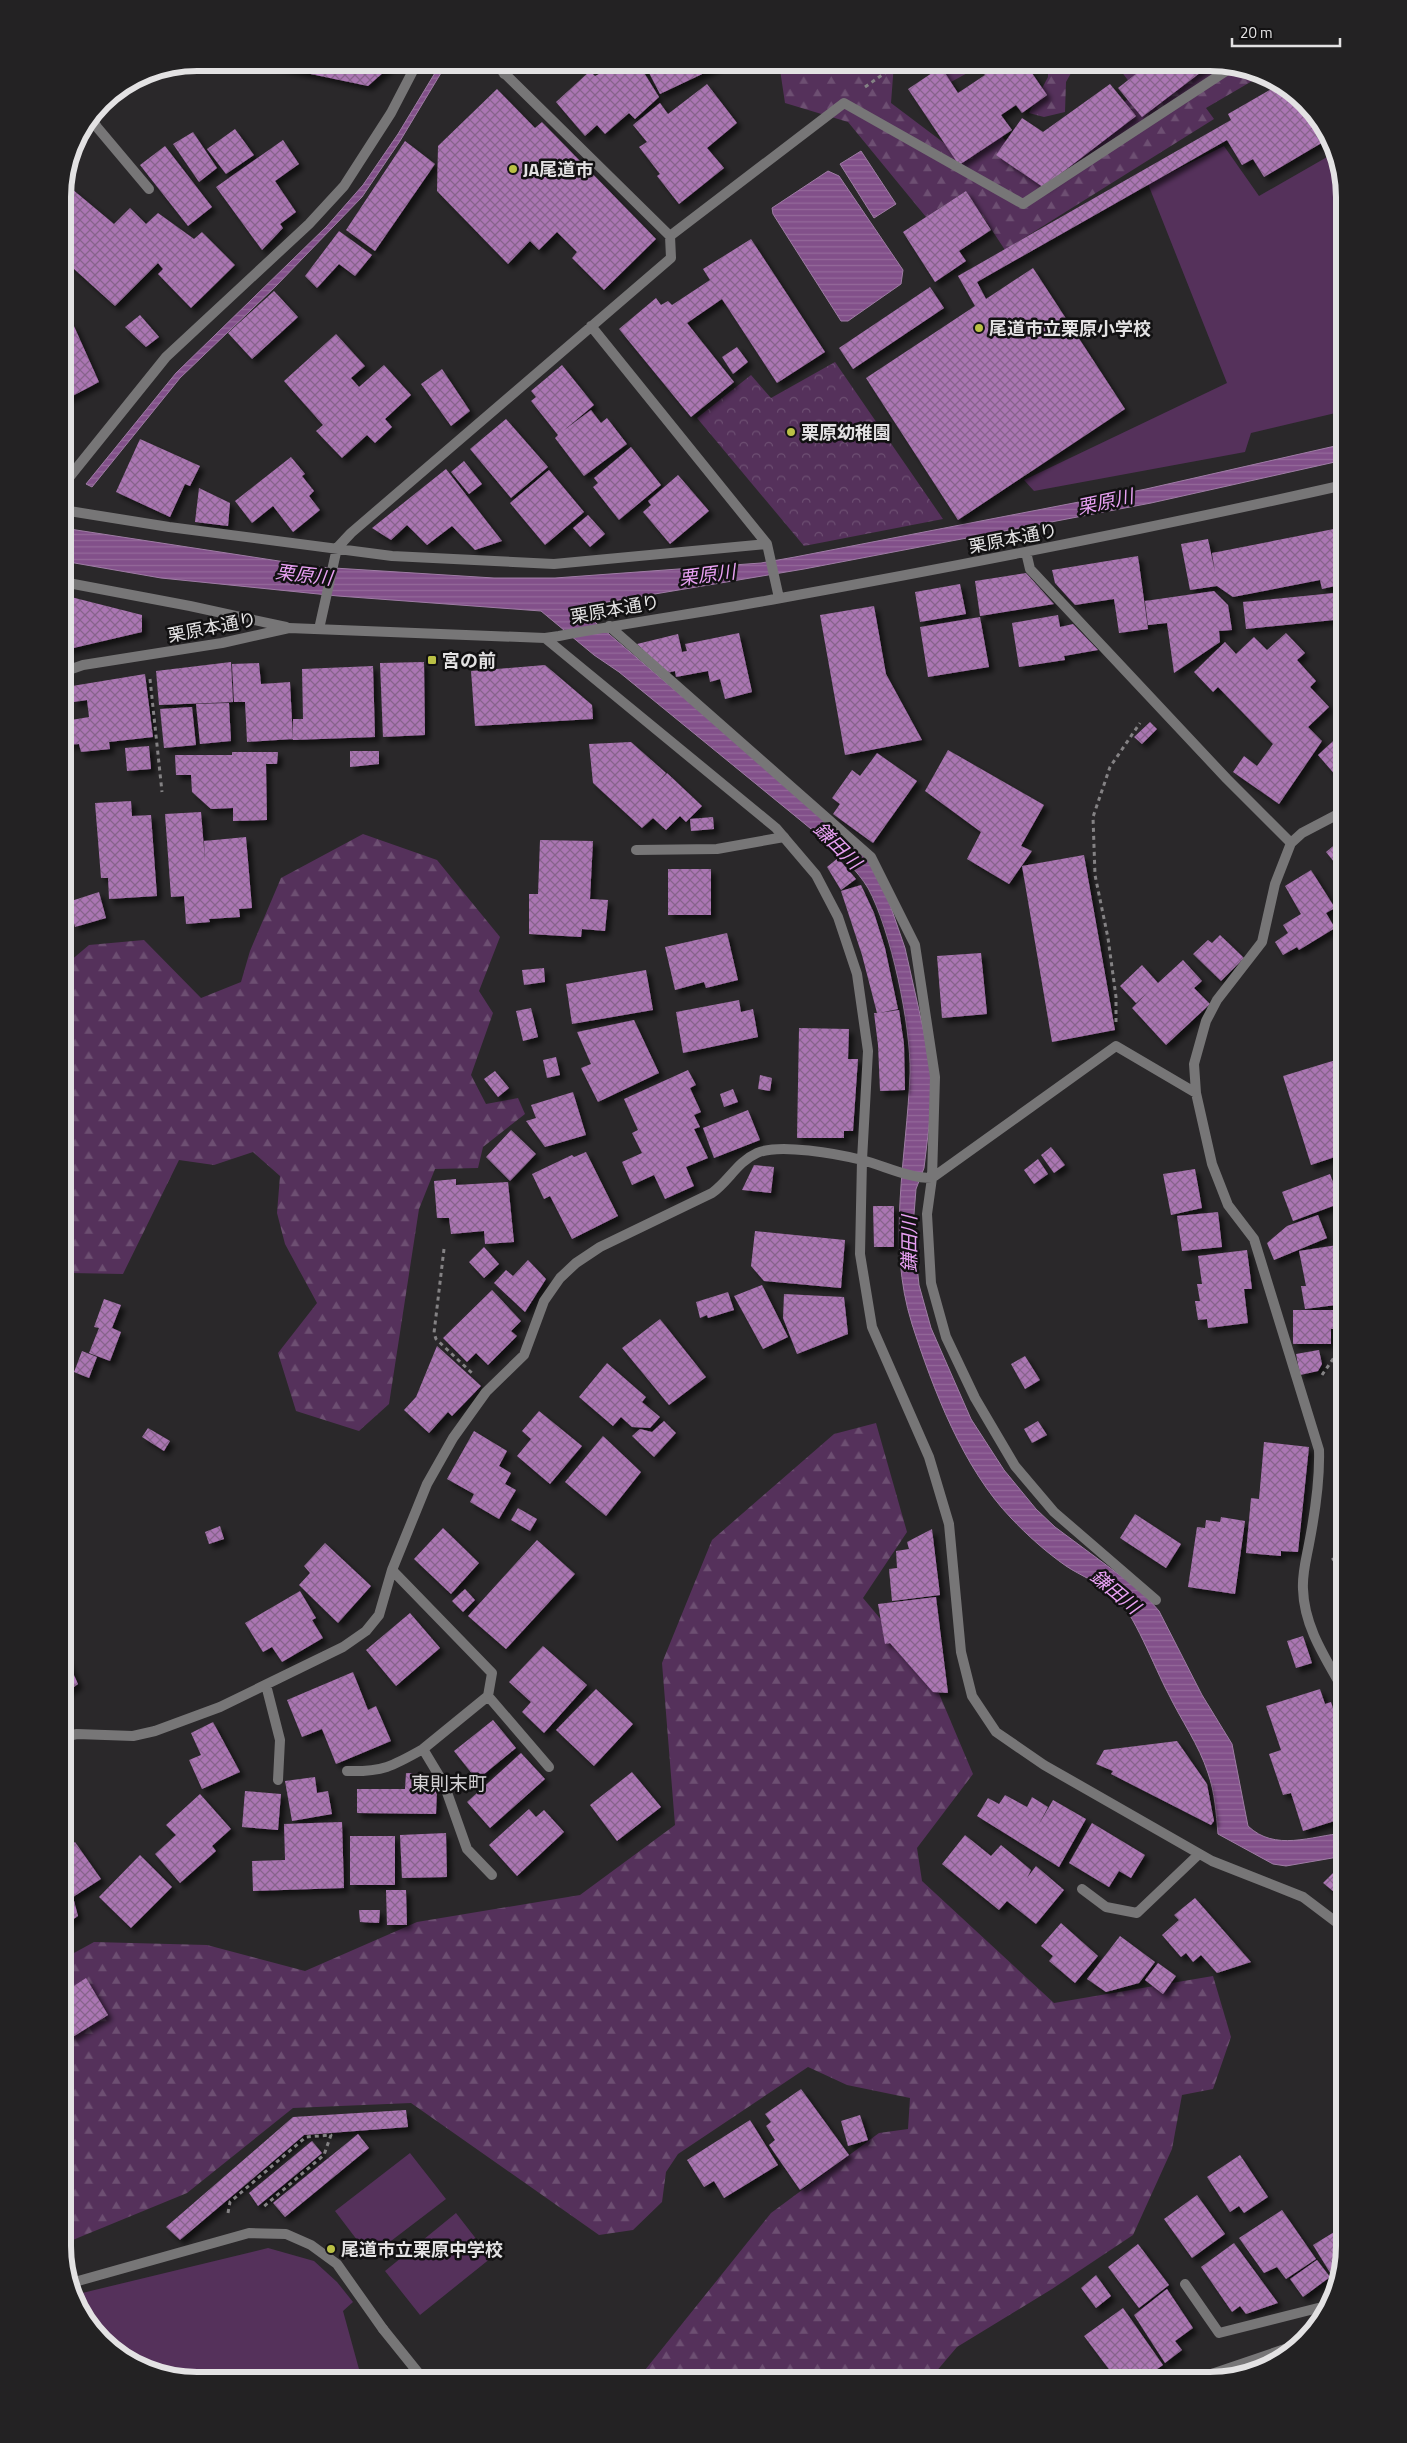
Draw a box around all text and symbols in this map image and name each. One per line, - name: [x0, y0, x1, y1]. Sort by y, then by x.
- scale bar: [1232, 15, 1340, 47]
- text: 20 m: [1240, 21, 1273, 44]
- place label: JA尾道市: [523, 156, 593, 183]
- marker: JA尾道市: [507, 163, 519, 175]
- place label: 尾道市立栗原小学校: [989, 315, 1151, 342]
- marker: 尾道市立栗原小学校: [973, 322, 985, 334]
- place label: 栗原幼稚園: [801, 419, 891, 446]
- marker: 栗原幼稚園: [785, 426, 797, 438]
- water label: 栗原川: [1074, 480, 1138, 521]
- street label: 栗原本通り: [966, 516, 1060, 560]
- water label: 栗原川: [274, 556, 336, 592]
- water label: 栗原川: [677, 556, 739, 592]
- street label: 栗原本通り: [568, 588, 662, 630]
- street label: 栗原本通り: [165, 605, 259, 649]
- place label: 宮の前: [442, 647, 496, 674]
- marker: 宮の前: [426, 654, 438, 666]
- water label: 鎌田川: [808, 815, 870, 877]
- water label: 鎌田川: [894, 1214, 923, 1273]
- water label: 鎌田川: [1085, 1562, 1149, 1622]
- district label: 東則末町: [411, 1768, 487, 1797]
- place label: 尾道市立栗原中学校: [341, 2236, 503, 2263]
- marker: 尾道市立栗原中学校: [325, 2243, 337, 2255]

